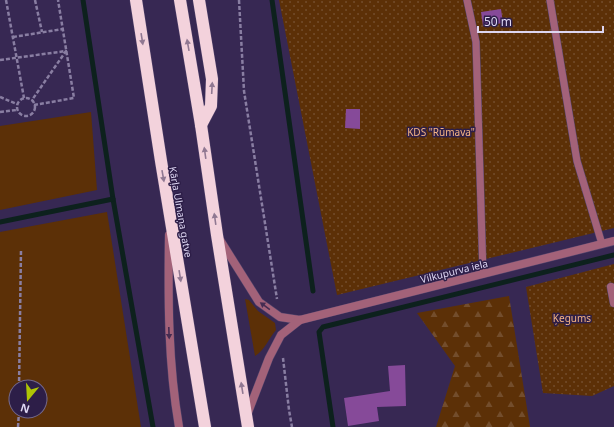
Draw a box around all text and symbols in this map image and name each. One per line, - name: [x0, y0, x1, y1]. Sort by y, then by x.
- scale bar: [478, 8, 603, 34]
- text: 50 m: [484, 13, 512, 30]
- one-way arrow: [139, 32, 145, 45]
- one-way arrow: [185, 39, 191, 51]
- one-way arrow: [208, 82, 215, 94]
- park label: KDS "Rūmava": [407, 125, 475, 139]
- one-way arrow: [202, 147, 208, 159]
- street label: Kārļa Ulmaņa gatve: [166, 165, 196, 259]
- one-way arrow: [161, 170, 167, 182]
- one-way arrow: [212, 213, 218, 225]
- street label: Vilkupurva iela: [419, 256, 489, 286]
- one-way arrow: [177, 270, 183, 282]
- one-way arrow: [259, 302, 270, 310]
- park label: Ķegums: [553, 311, 591, 325]
- one-way arrow: [166, 327, 172, 340]
- north arrow: [8, 379, 48, 419]
- one-way arrow: [239, 382, 245, 395]
- text: N: [18, 400, 31, 418]

